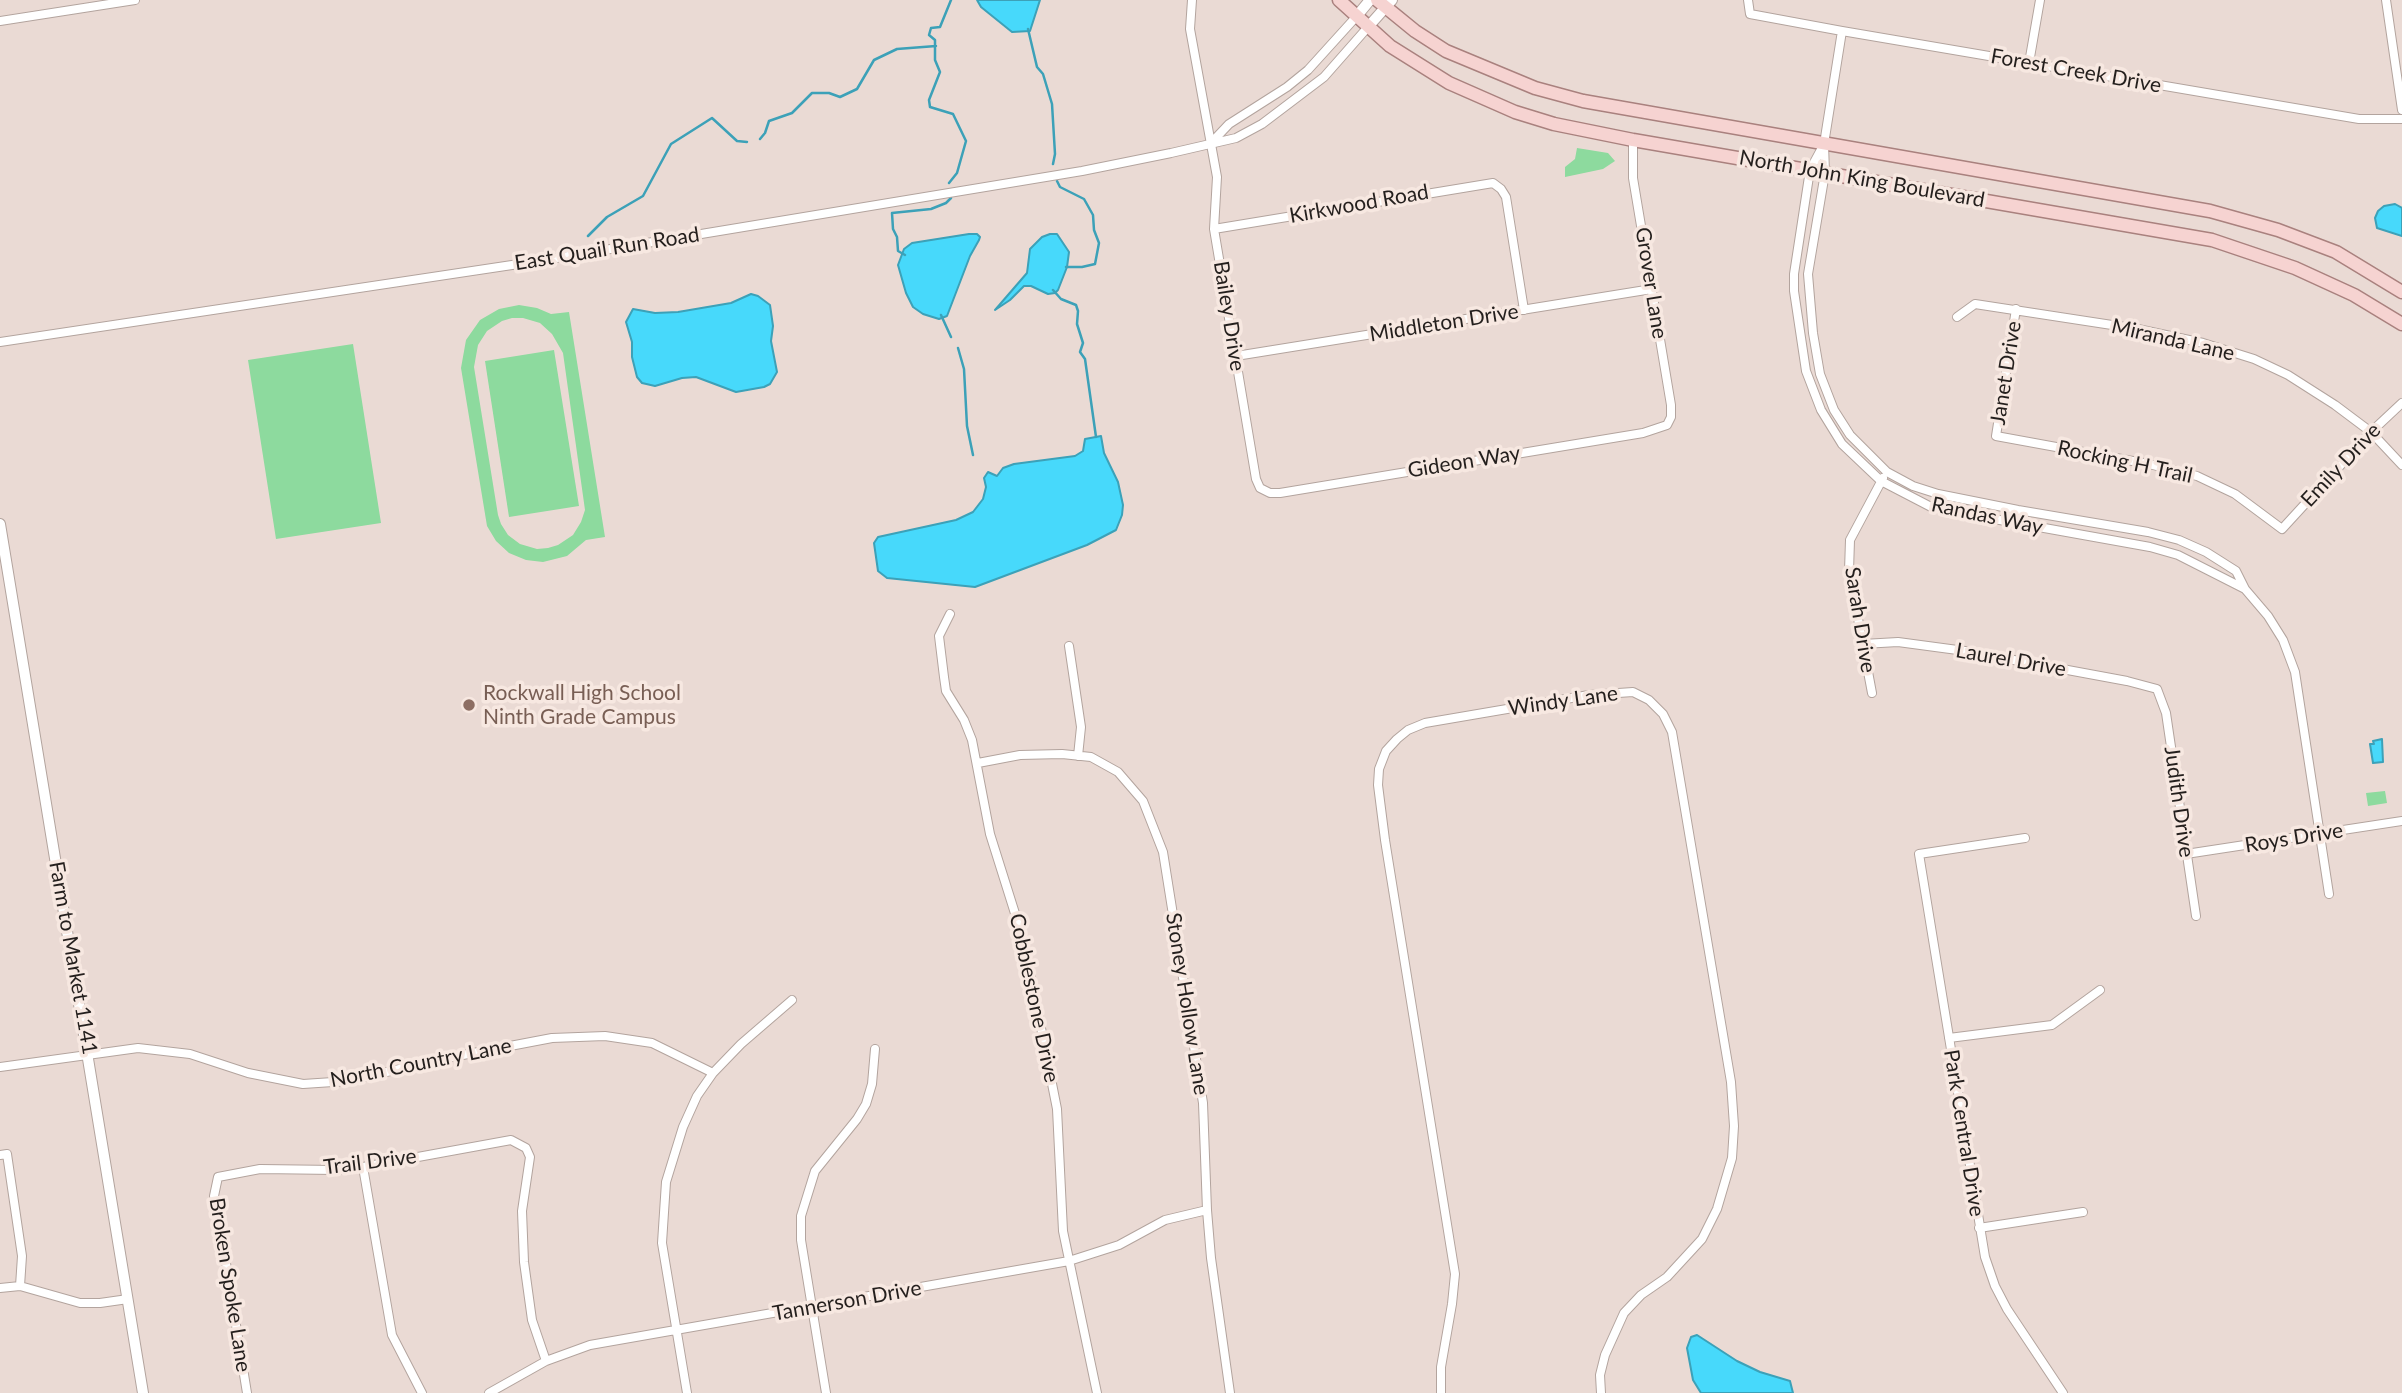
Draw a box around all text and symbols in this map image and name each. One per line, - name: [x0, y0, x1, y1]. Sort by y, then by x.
- street label: Forest Creek Drive: [1989, 44, 2163, 98]
- street label: North John King Boulevard: [1737, 145, 1987, 213]
- street label: Kirkwood Road: [1287, 179, 1431, 229]
- street label: East Quail Run Road: [513, 222, 701, 276]
- street label: Grover Lane: [1630, 225, 1672, 341]
- street label: Bailey Drive: [1208, 259, 1250, 373]
- street label: Middleton Drive: [1368, 299, 1520, 347]
- street label: Miranda Lane: [2109, 314, 2237, 366]
- street label: Janet Drive: [1985, 319, 2027, 427]
- street label: Emily Drive: [2296, 418, 2386, 512]
- street label: Rocking H Trail: [2055, 435, 2195, 489]
- street label: Gideon Way: [1406, 441, 1522, 483]
- street label: Randas Way: [1929, 492, 2045, 540]
- street label: Sarah Drive: [1839, 565, 1881, 675]
- street label: Laurel Drive: [1954, 638, 2068, 682]
- place label: Rockwall High School Ninth Grade Campus: [483, 680, 681, 730]
- street label: Windy Lane: [1507, 681, 1619, 721]
- marker: Rockwall High School Ninth Grade Campus: [461, 697, 477, 713]
- street label: Judith Drive: [2159, 745, 2199, 859]
- street label: Roys Drive: [2243, 818, 2345, 858]
- street label: Farm to Market 1141: [44, 859, 102, 1057]
- street label: Cobblestone Drive: [1004, 911, 1064, 1085]
- street label: Stoney Hollow Lane: [1160, 911, 1214, 1097]
- street label: North Country Lane: [328, 1033, 514, 1093]
- street label: Park Central Drive: [1938, 1048, 1990, 1218]
- street label: Trail Drive: [322, 1144, 418, 1180]
- street label: Broken Spoke Lane: [204, 1196, 256, 1374]
- street label: Tannerson Drive: [771, 1276, 923, 1326]

